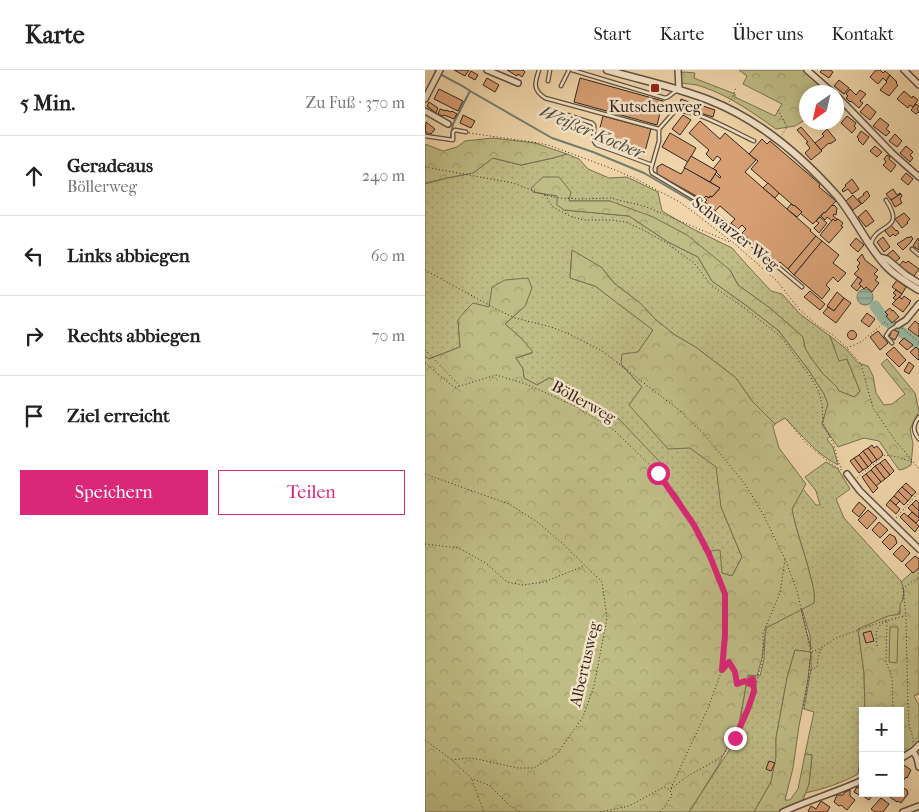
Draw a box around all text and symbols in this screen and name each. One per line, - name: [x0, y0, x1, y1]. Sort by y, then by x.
- text: Karte: [25, 21, 85, 49]
- text: Start: [593, 24, 632, 45]
- text: Karte: [660, 24, 704, 45]
- text: Über uns: [732, 24, 803, 45]
- text: Kontakt: [831, 24, 894, 45]
- marker: Kutschenweg: [649, 82, 661, 94]
- north arrow: [799, 85, 844, 130]
- text: 5 Min.: [20, 91, 75, 115]
- text: Zu Fuß · 370 m: [305, 93, 405, 112]
- place label: Kutschenweg: [609, 97, 702, 116]
- water label: Weißer Kocher: [537, 101, 649, 165]
- text: Geradeaus: [67, 155, 153, 177]
- icon: ahead: [20, 162, 48, 190]
- text: 240 m: [362, 166, 405, 185]
- text: Böllerweg: [67, 177, 137, 196]
- street label: Schwarzer Weg: [688, 193, 783, 274]
- icon: left: [20, 242, 48, 270]
- text: Links abbiegen: [67, 245, 190, 267]
- text: 60 m: [371, 246, 405, 265]
- icon: right: [20, 322, 48, 350]
- text: Rechts abbiegen: [67, 325, 201, 347]
- text: 70 m: [372, 326, 405, 345]
- street label: Böllerweg: [549, 376, 619, 427]
- icon: arrive: [20, 402, 48, 430]
- text: Ziel erreicht: [67, 405, 170, 427]
- route start: [647, 462, 670, 485]
- button: Speichern: [20, 470, 208, 515]
- button: Teilen: [218, 470, 405, 515]
- street label: Albertusweg: [565, 619, 604, 709]
- map controls: [859, 707, 904, 797]
- button: +: [859, 707, 904, 752]
- route end: [724, 727, 747, 750]
- button: −: [859, 752, 904, 797]

